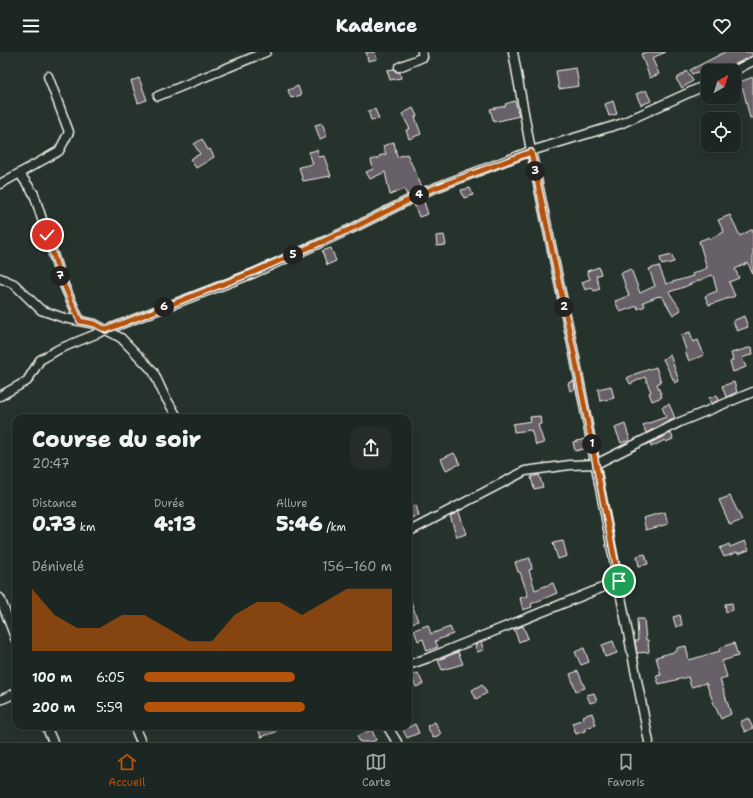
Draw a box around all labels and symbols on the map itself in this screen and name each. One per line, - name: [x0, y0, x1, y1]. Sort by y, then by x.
- north arrow: [701, 64, 741, 104]
- pin: 3: [525, 161, 545, 181]
- pin: 4: [409, 185, 429, 205]
- pin: [30, 218, 64, 252]
- pin: 5: [283, 245, 303, 265]
- pin: 7: [50, 266, 70, 286]
- pin: 6: [154, 297, 174, 317]
- pin: 2: [554, 297, 574, 317]
- pin: 1: [582, 434, 602, 454]
- pin: [602, 564, 636, 598]

